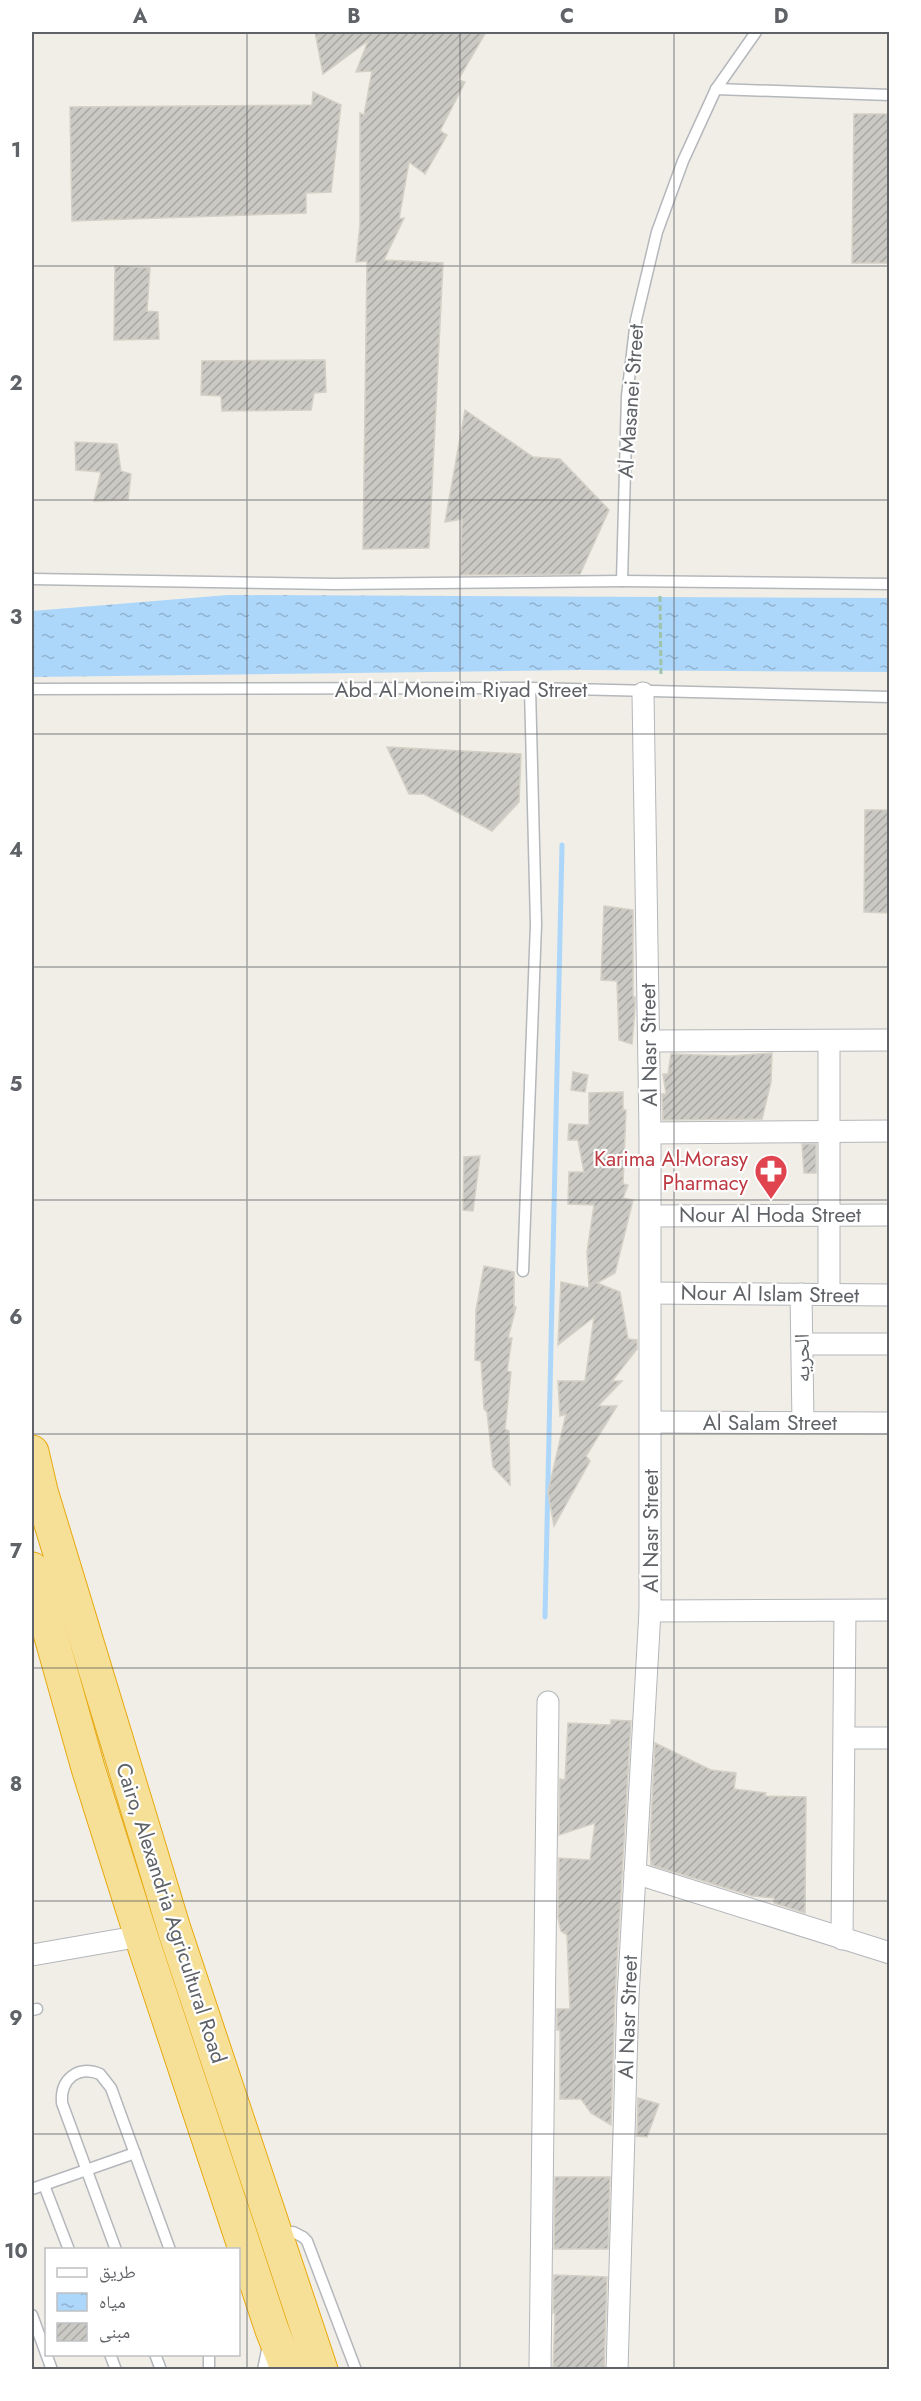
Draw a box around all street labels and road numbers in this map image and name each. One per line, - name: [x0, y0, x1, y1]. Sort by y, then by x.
- street label: Al Masanei Street: [611, 323, 651, 479]
- street label: Abd Al Moneim Riyad Street: [335, 675, 587, 705]
- street label: Al Nasr Street: [633, 983, 665, 1107]
- street label: Nour Al Hoda Street: [679, 1200, 861, 1230]
- street label: Nour Al Islam Street: [680, 1277, 860, 1311]
- street label: الحريه: [787, 1333, 817, 1383]
- street label: Al Salam Street: [703, 1408, 837, 1438]
- street label: Al Nasr Street: [636, 1469, 666, 1593]
- street label: Cairo, Alexandria Agricultural Road: [108, 1759, 234, 2067]
- street label: Al Nasr Street: [611, 1955, 645, 2079]

